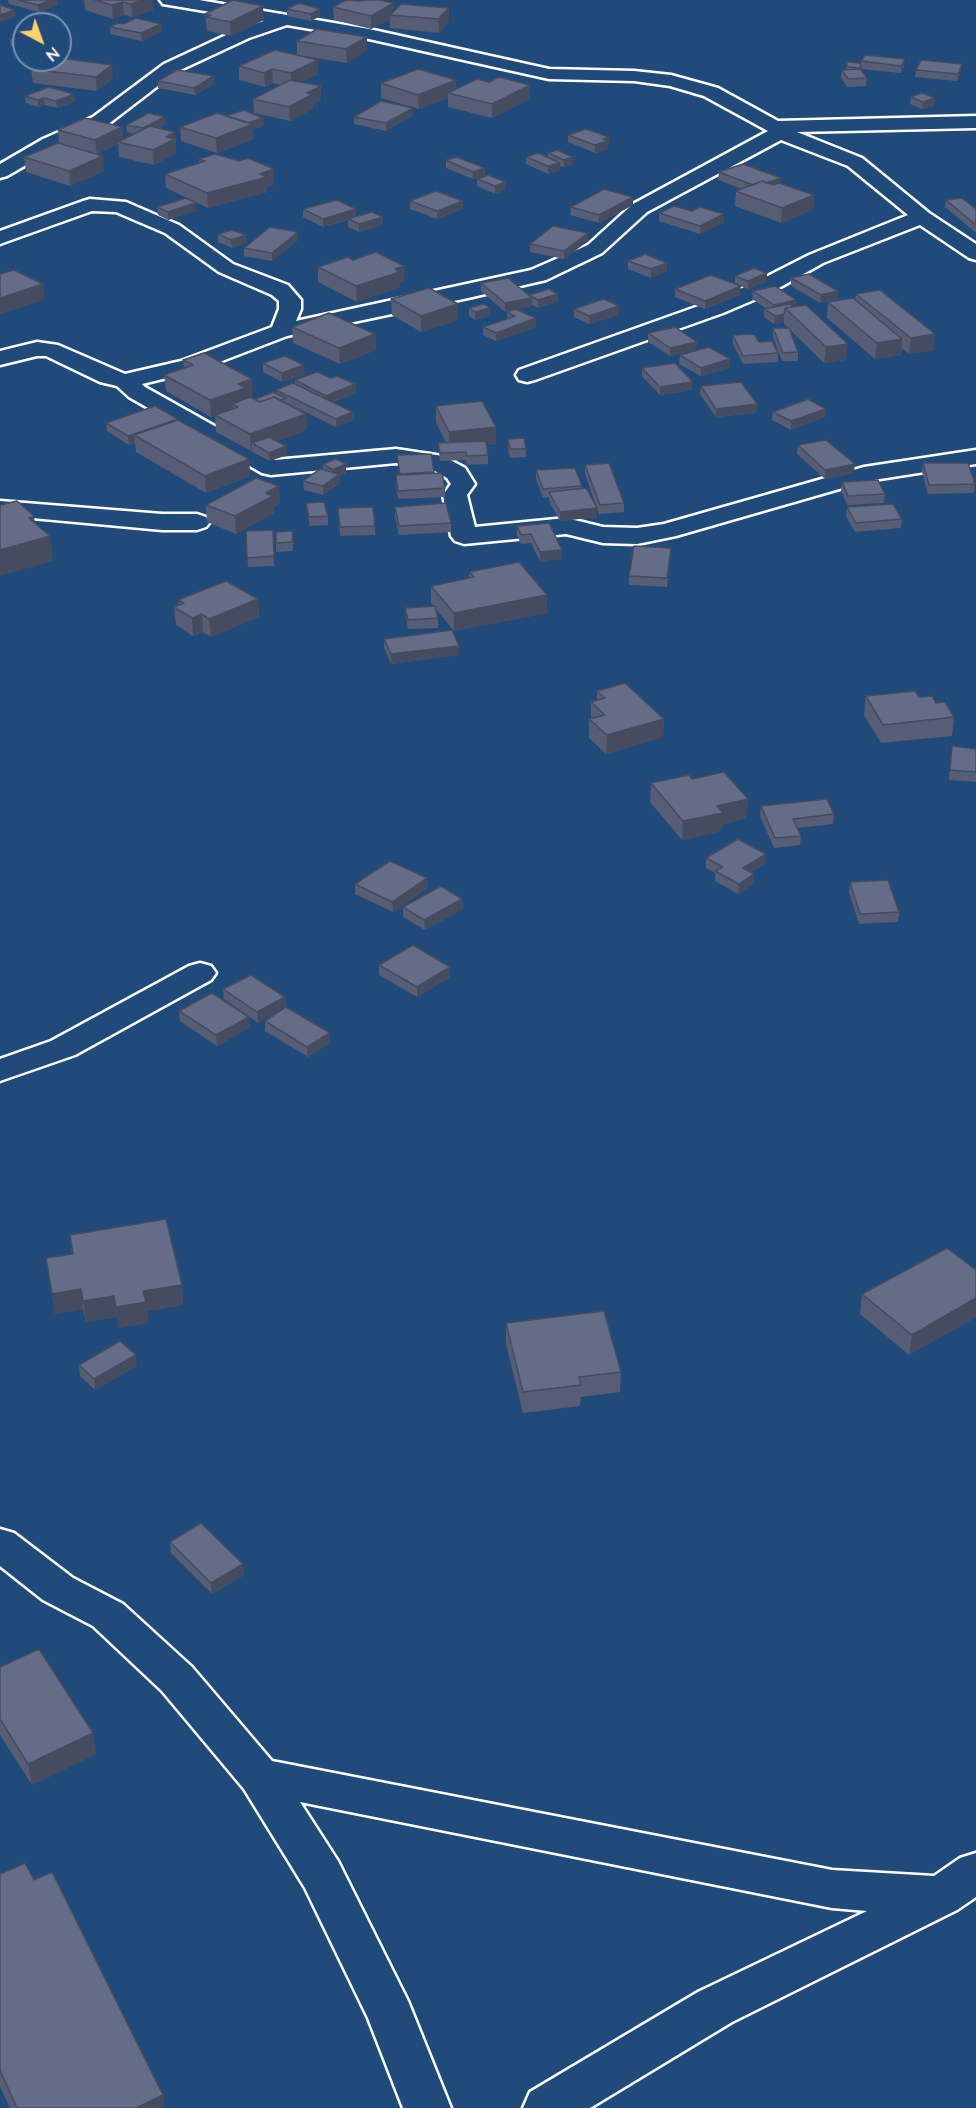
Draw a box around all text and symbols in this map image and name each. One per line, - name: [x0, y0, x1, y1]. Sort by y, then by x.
- north arrow: [12, 12, 72, 72]
- text: N: [41, 42, 63, 66]

